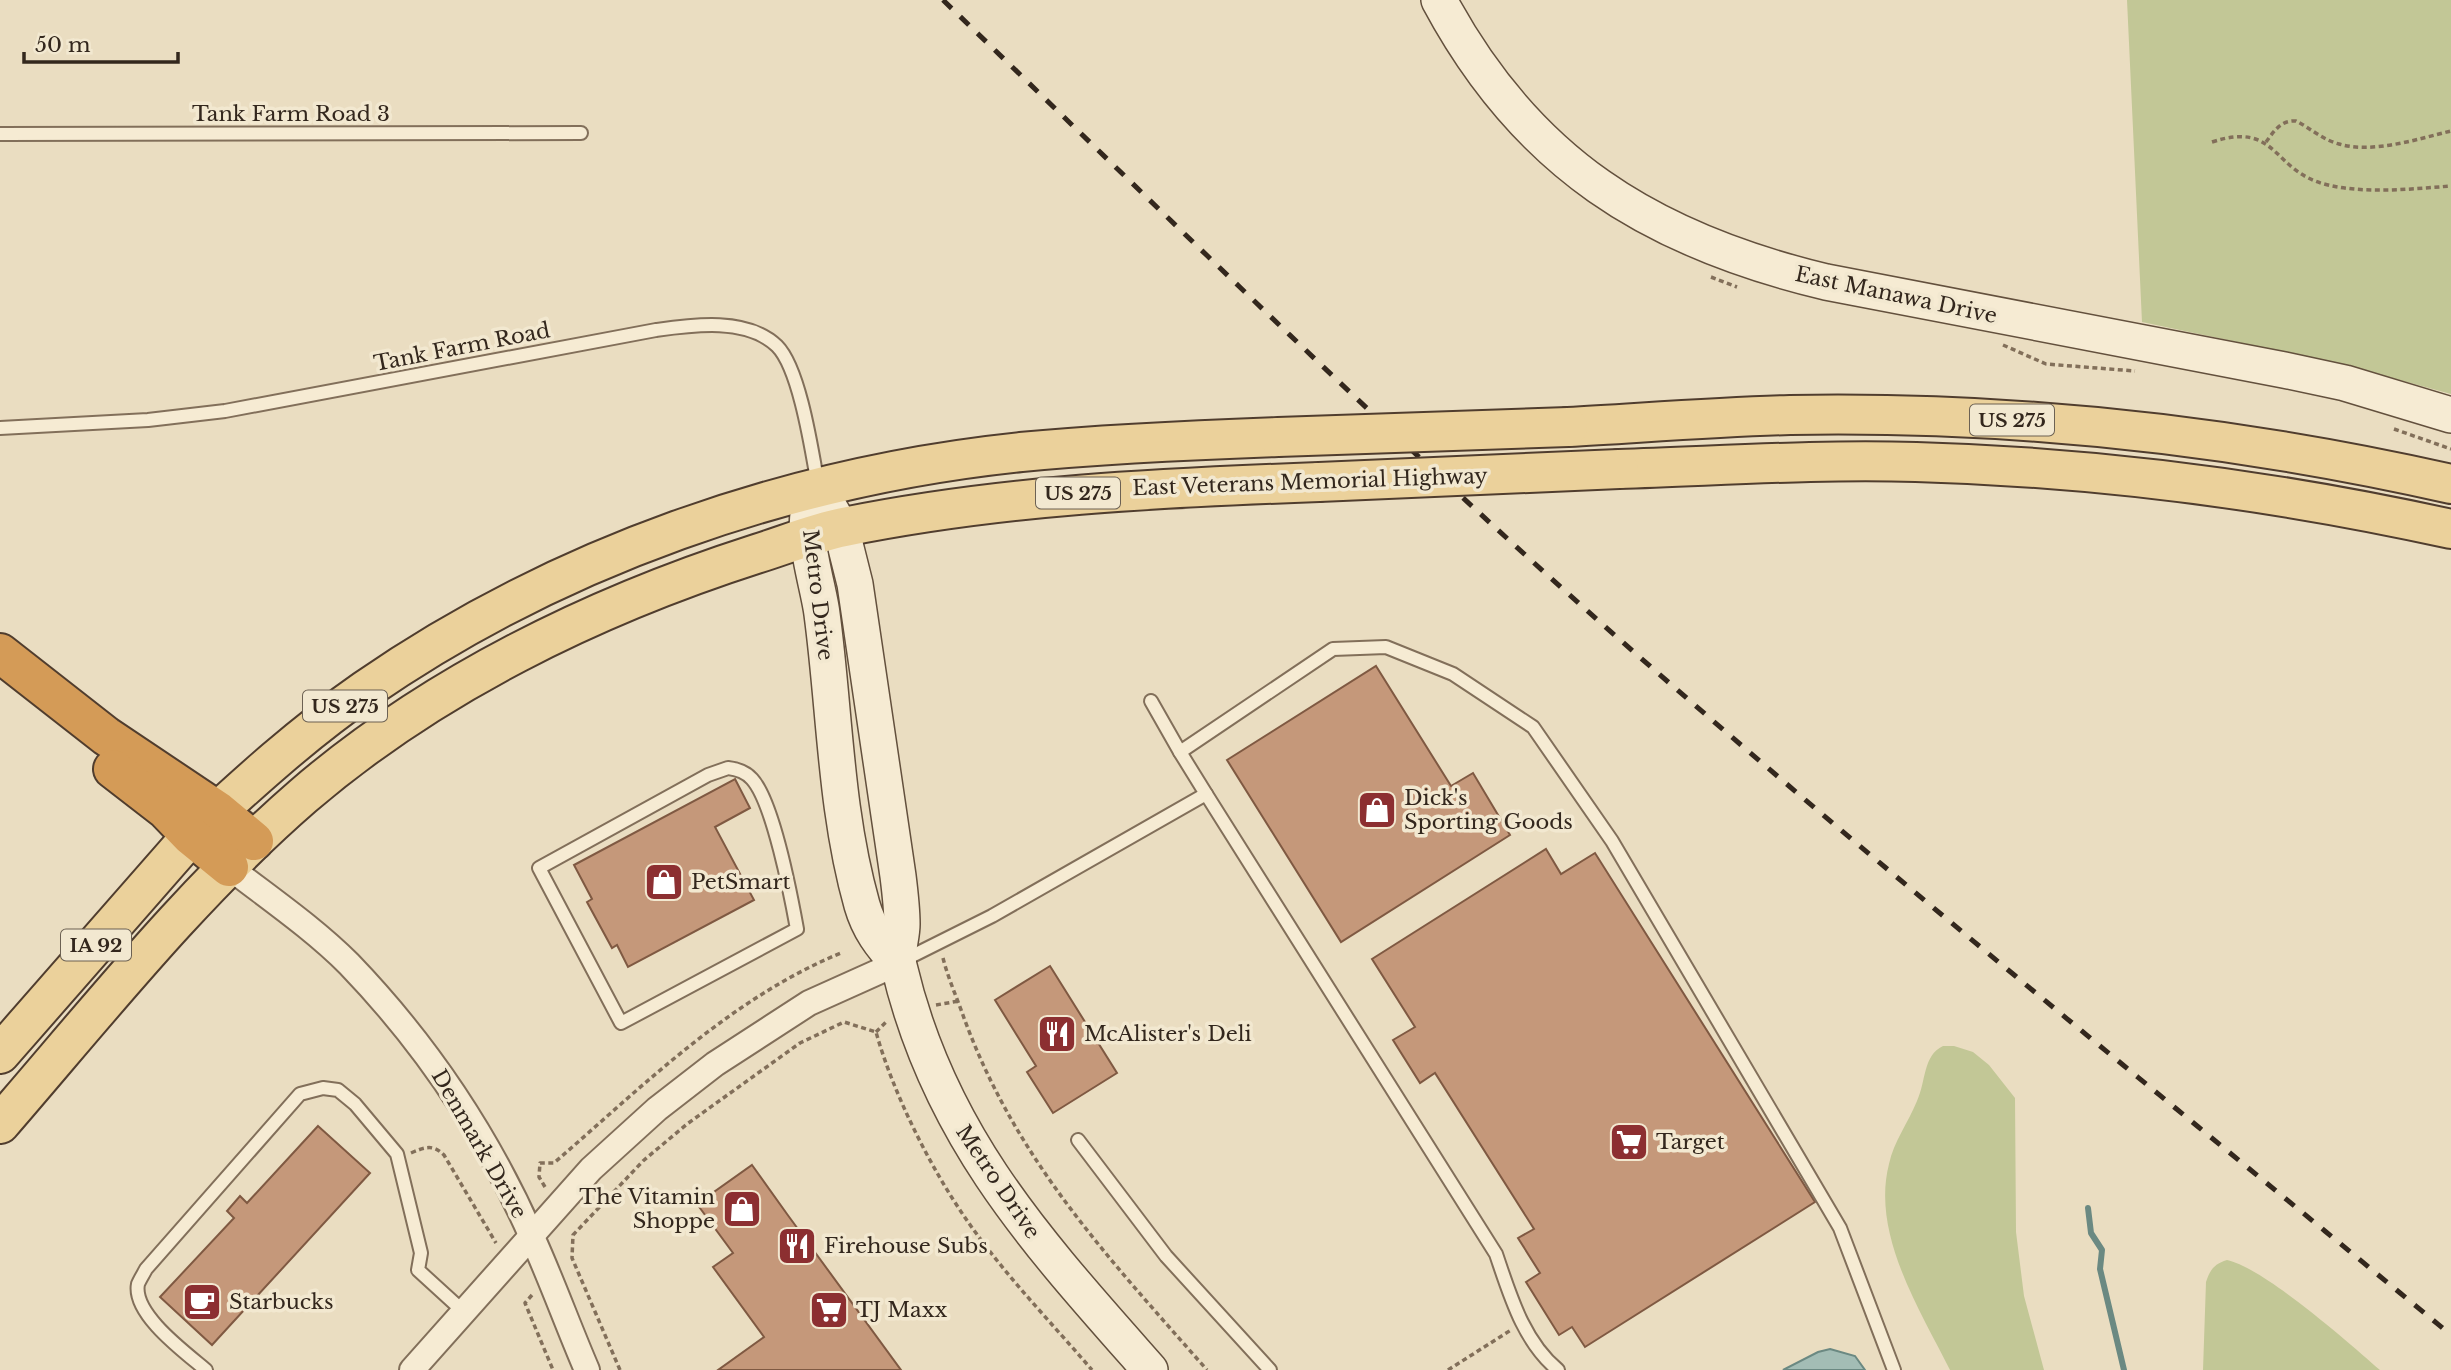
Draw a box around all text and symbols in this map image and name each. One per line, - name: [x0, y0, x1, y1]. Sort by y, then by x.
- scale bar: [24, 21, 178, 65]
- text: 50 m: [35, 32, 91, 58]
- street label: Tank Farm Road 3: [192, 101, 390, 127]
- street label: East Manawa Drive: [1793, 261, 1999, 329]
- street label: Tank Farm Road: [372, 317, 552, 377]
- road number: US 275: [1970, 404, 2054, 436]
- street label: East Veterans Memorial Highway: [1132, 463, 1489, 501]
- road number: US 275: [1036, 478, 1120, 508]
- street label: Metro Drive: [797, 528, 839, 662]
- road number: US 275: [303, 691, 387, 722]
- place label: Dick's Sporting Goods: [1404, 785, 1573, 835]
- shop icon: Dick's Sporting Goods: [1356, 789, 1398, 831]
- shop icon: PetSmart: [643, 861, 685, 903]
- place label: PetSmart: [691, 869, 790, 895]
- road number: IA 92: [61, 930, 131, 960]
- restaurant icon: McAlister's Deli: [1036, 1013, 1078, 1055]
- place label: McAlister's Deli: [1084, 1021, 1252, 1047]
- street label: Denmark Drive: [426, 1065, 532, 1223]
- street label: Metro Drive: [950, 1120, 1046, 1244]
- supermarket icon: Target: [1608, 1121, 1650, 1163]
- place label: Target: [1656, 1129, 1725, 1155]
- place label: The Vitamin Shoppe: [579, 1184, 715, 1234]
- shop icon: The Vitamin Shoppe: [721, 1188, 763, 1230]
- restaurant icon: Firehouse Subs: [776, 1225, 818, 1267]
- place label: Firehouse Subs: [824, 1233, 988, 1259]
- cafe icon: Starbucks: [181, 1281, 223, 1323]
- place label: Starbucks: [229, 1289, 334, 1315]
- supermarket icon: TJ Maxx: [808, 1289, 850, 1331]
- place label: TJ Maxx: [856, 1297, 947, 1323]

